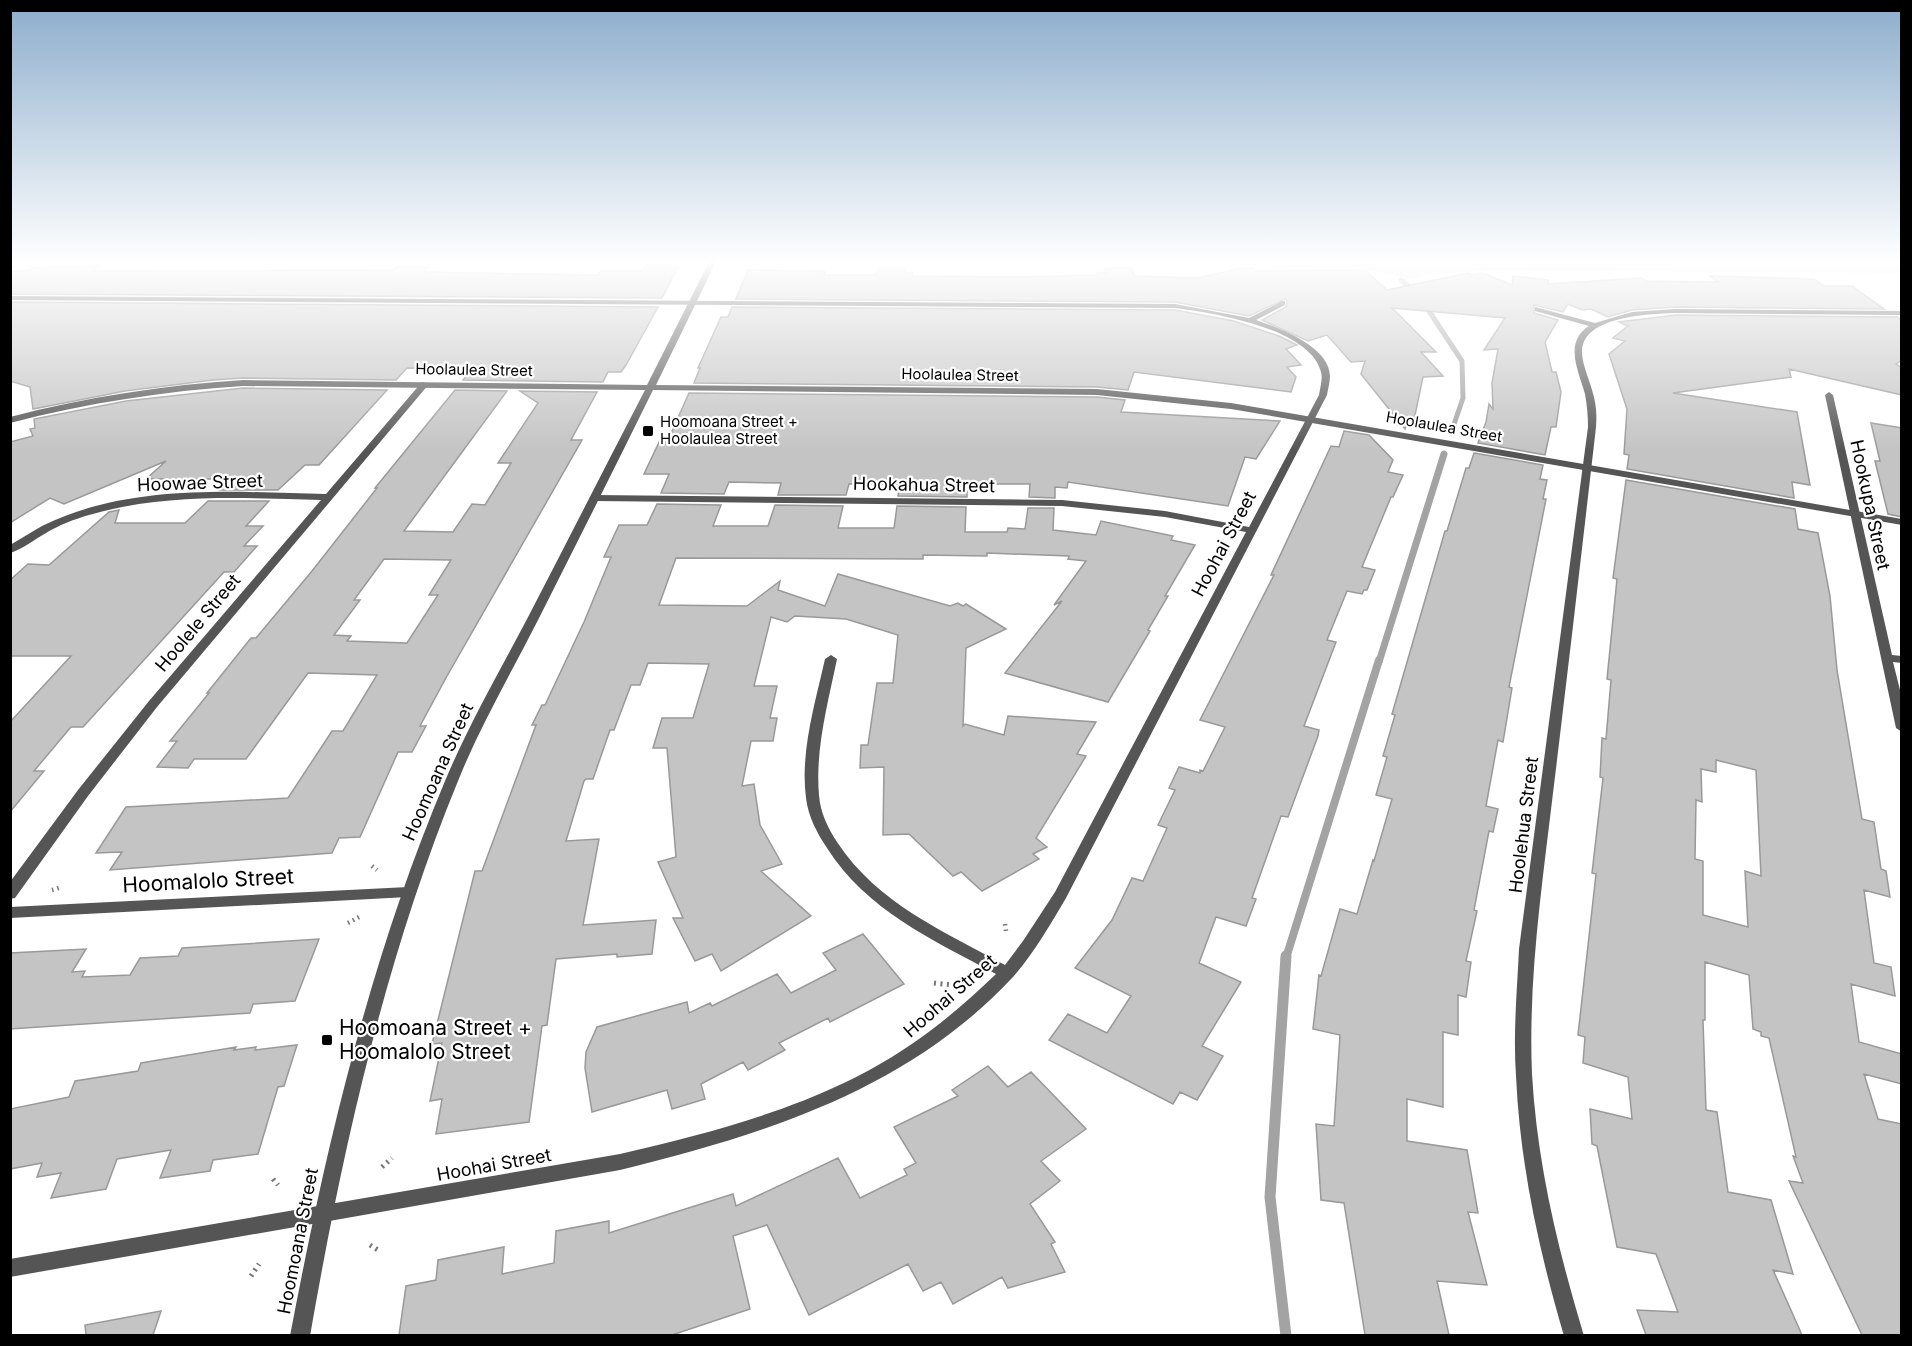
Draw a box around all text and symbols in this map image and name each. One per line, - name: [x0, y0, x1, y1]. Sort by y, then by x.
- street label: Hoolaulea Street: [415, 359, 533, 380]
- street label: Hoolaulea Street: [901, 364, 1019, 385]
- street label: Hoolaulea Street: [1385, 407, 1504, 446]
- place label: Hoomoana Street + Hoolaulea Street: [660, 412, 798, 448]
- marker: Hoomoana Street + Hoolaulea Street: [641, 424, 655, 438]
- street label: Hookupa Street: [1846, 438, 1895, 572]
- street label: Hoowae Street: [137, 470, 263, 495]
- street label: Hookahua Street: [853, 473, 995, 496]
- street label: Hoohai Street: [1187, 488, 1260, 600]
- street label: Hoolele Street: [151, 570, 244, 676]
- street label: Hoomoana Street: [398, 700, 477, 844]
- street label: Hoolehua Street: [1505, 756, 1542, 894]
- street label: Hoomalolo Street: [122, 864, 294, 897]
- street label: Hoohai Street: [899, 950, 1000, 1042]
- place label: Hoomoana Street + Hoomalolo Street: [339, 1015, 532, 1064]
- marker: Hoomoana Street + Hoomalolo Street: [320, 1033, 334, 1047]
- street label: Hoohai Street: [435, 1144, 553, 1185]
- street label: Hoomoana Street: [273, 1166, 322, 1316]

